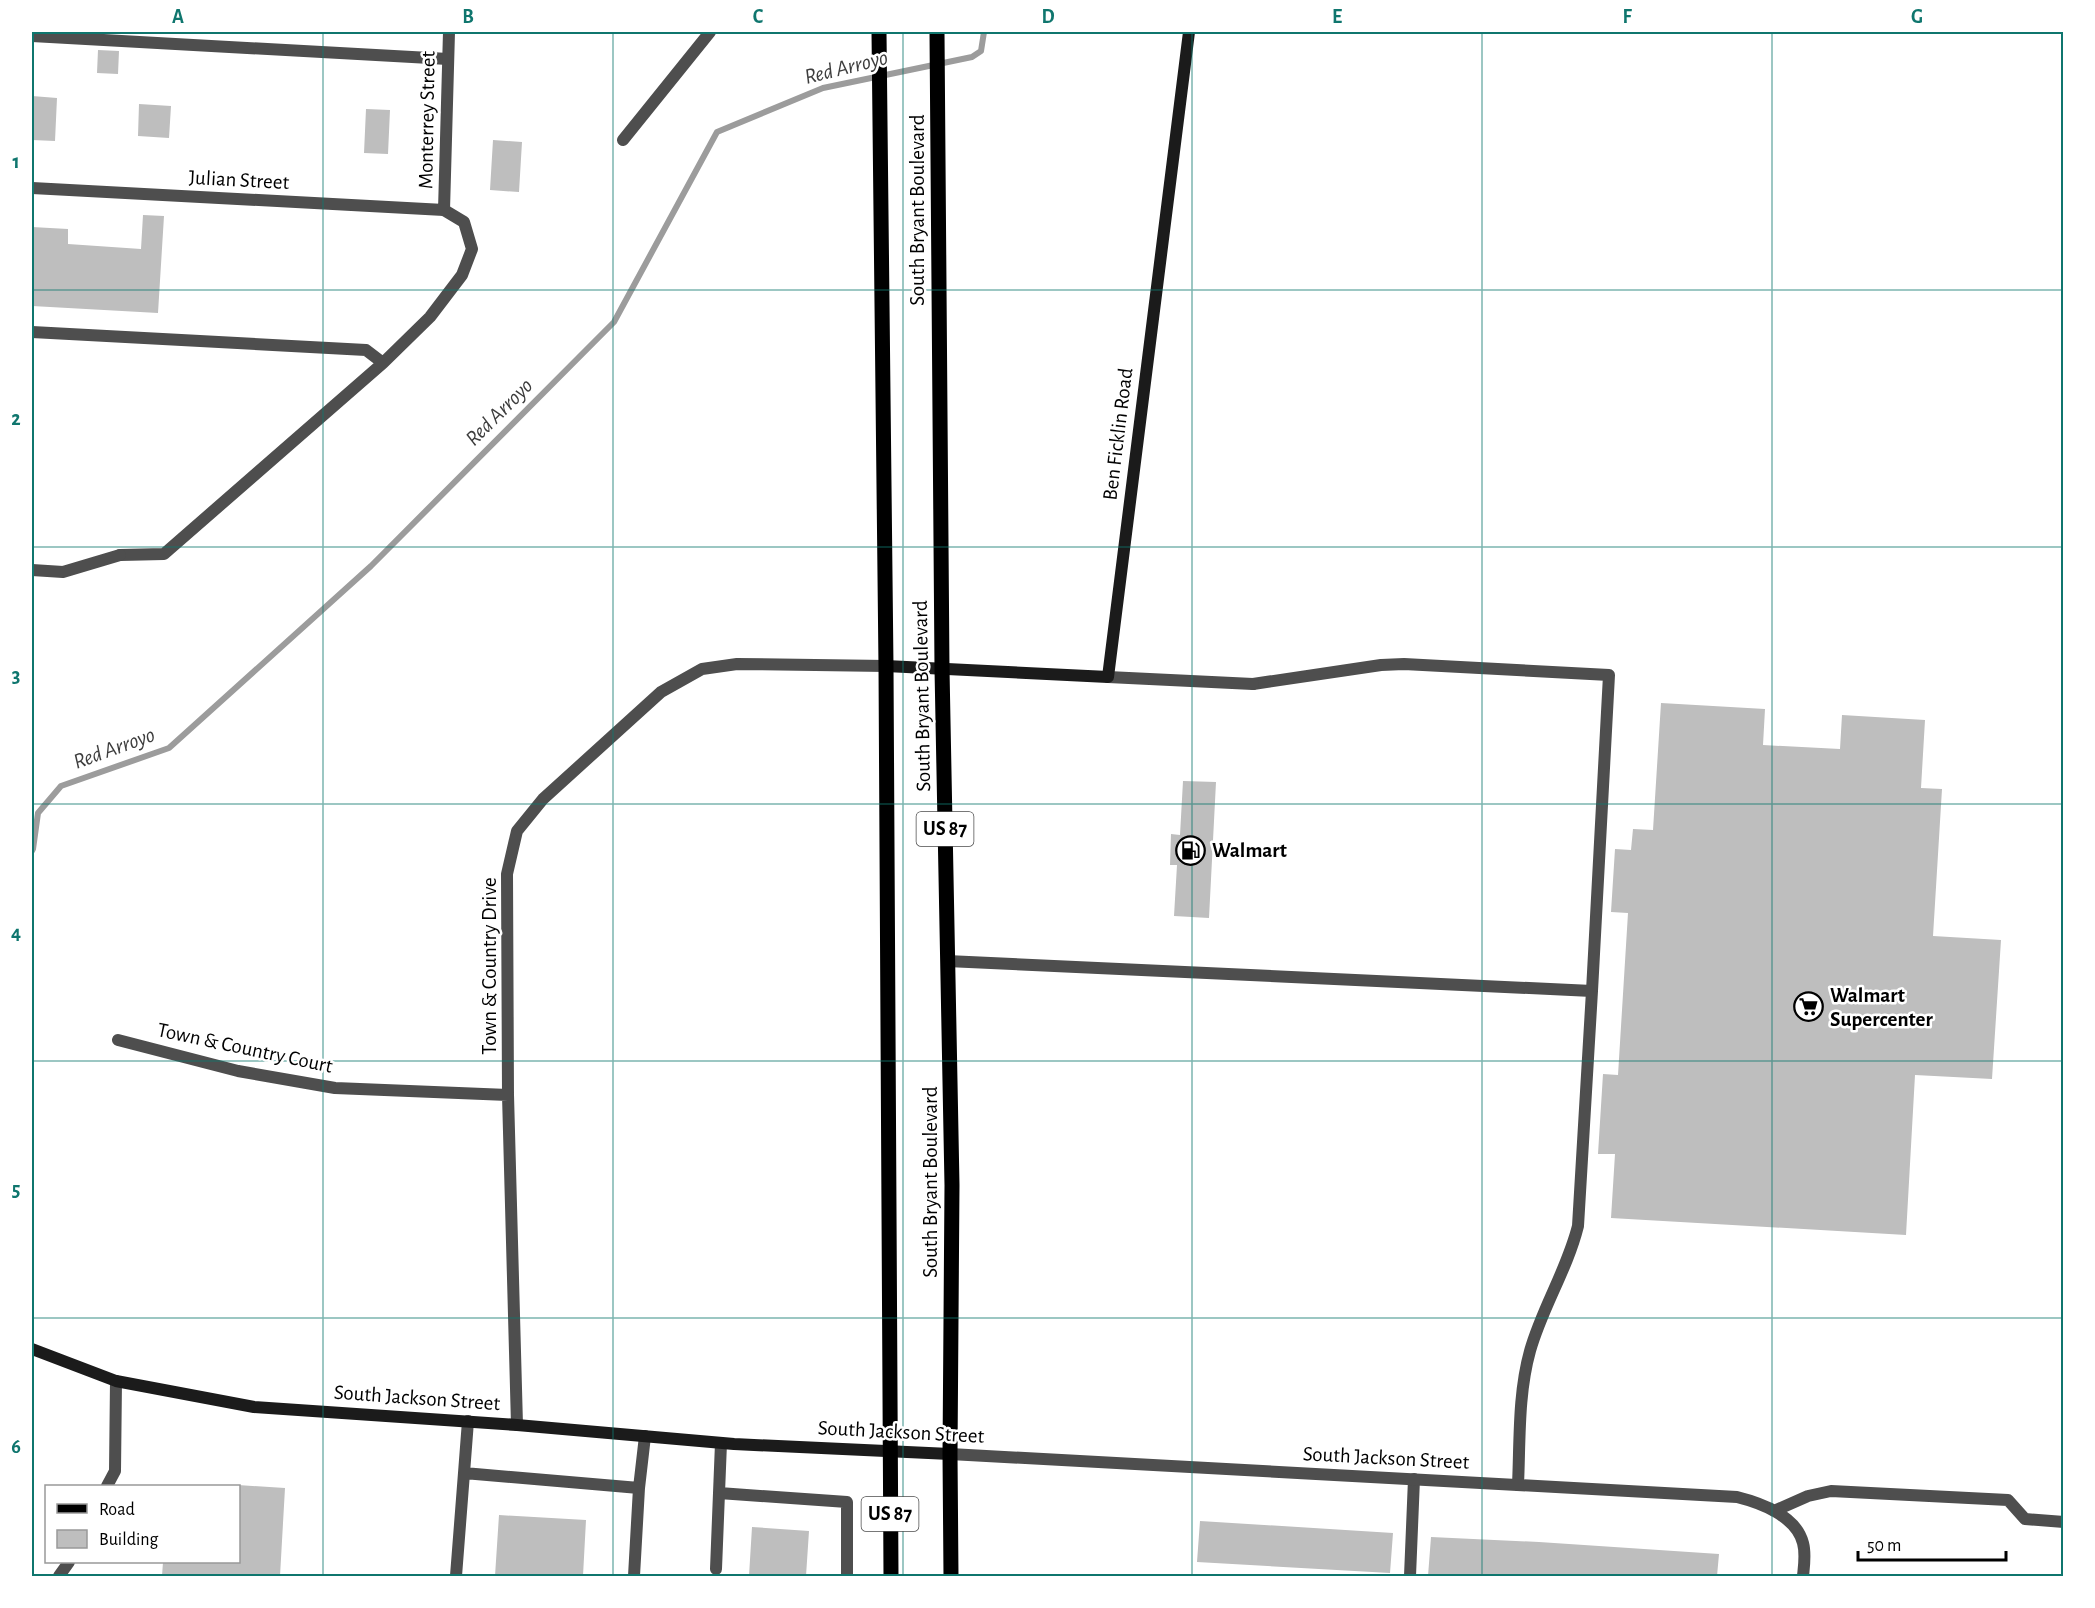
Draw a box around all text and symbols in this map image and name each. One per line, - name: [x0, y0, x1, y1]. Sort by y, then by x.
- text: A: [172, 7, 184, 27]
- text: B: [462, 7, 474, 27]
- text: C: [753, 7, 764, 27]
- text: D: [1041, 7, 1055, 27]
- text: E: [1332, 7, 1342, 27]
- text: F: [1622, 7, 1632, 27]
- text: G: [1911, 7, 1923, 27]
- water label: Red Arroyo: [802, 46, 890, 88]
- street label: Monterrey Street: [415, 50, 439, 189]
- street label: South Bryant Boulevard: [907, 114, 928, 306]
- text: 1: [12, 152, 20, 172]
- street label: Julian Street: [188, 167, 290, 193]
- street label: Ben Ficklin Road: [1099, 366, 1137, 501]
- water label: Red Arroyo: [461, 374, 537, 450]
- text: 2: [11, 409, 21, 429]
- street label: South Bryant Boulevard: [910, 600, 934, 792]
- text: 3: [12, 666, 20, 686]
- water label: Red Arroyo: [70, 723, 158, 773]
- road number: US 87: [916, 812, 974, 846]
- fuel station icon: Walmart: [1175, 834, 1207, 866]
- place label: Walmart: [1212, 840, 1287, 861]
- street label: Town & Country Drive: [479, 877, 500, 1055]
- text: 4: [11, 923, 21, 943]
- place label: Walmart Supercenter: [1830, 985, 1933, 1030]
- supermarket icon: Walmart Supercenter: [1793, 991, 1825, 1023]
- street label: Town & Country Court: [156, 1019, 335, 1077]
- street label: South Bryant Boulevard: [920, 1086, 941, 1278]
- text: 5: [12, 1180, 20, 1200]
- street label: South Jackson Street: [333, 1382, 501, 1414]
- street label: South Jackson Street: [817, 1417, 985, 1447]
- text: 6: [11, 1437, 21, 1457]
- street label: South Jackson Street: [1302, 1443, 1470, 1473]
- legend: [45, 1485, 240, 1563]
- road number: US 87: [862, 1497, 918, 1531]
- text: Road: [99, 1501, 135, 1519]
- scale bar: [1858, 1524, 2006, 1562]
- text: Building: [99, 1531, 159, 1549]
- text: 50 m: [1867, 1537, 1901, 1555]

